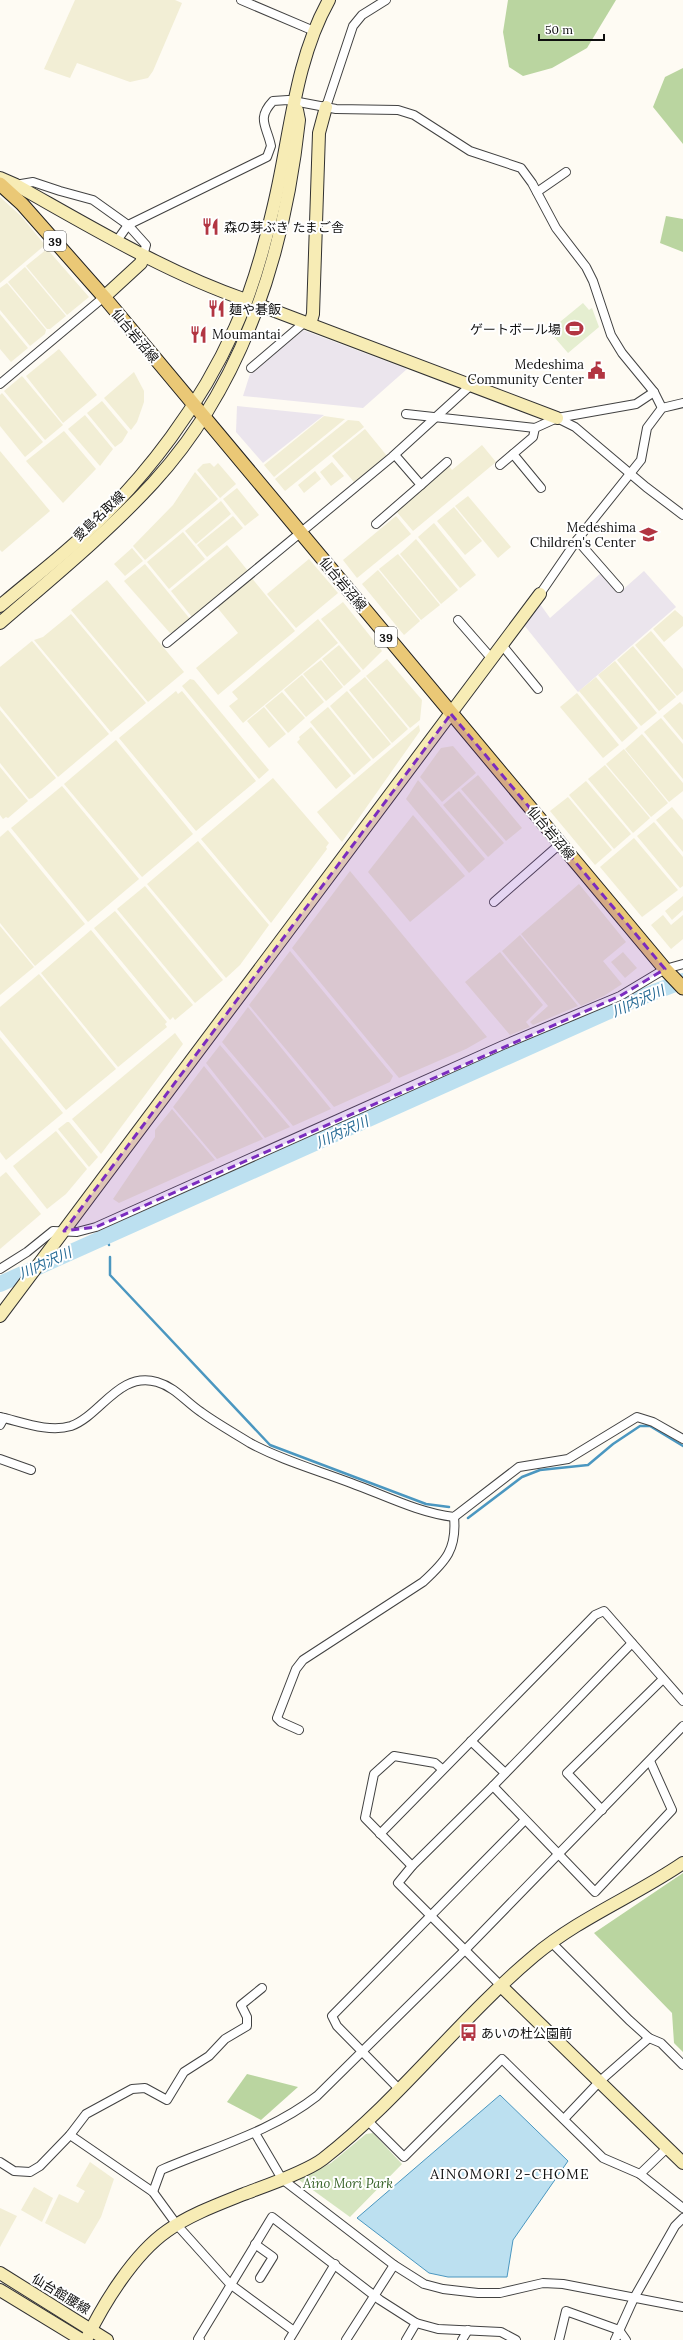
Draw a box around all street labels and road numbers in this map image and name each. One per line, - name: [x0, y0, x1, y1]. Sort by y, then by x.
- road number: 39: [44, 231, 66, 251]
- street label: 仙台岩沼線: [108, 306, 162, 366]
- street label: 愛島名取線: [70, 487, 128, 545]
- street label: 仙台岩沼線: [316, 554, 370, 614]
- road number: 39: [375, 627, 397, 647]
- street label: 仙台岩沼線: [524, 803, 578, 863]
- street label: 仙台館腰線: [29, 2270, 93, 2318]

